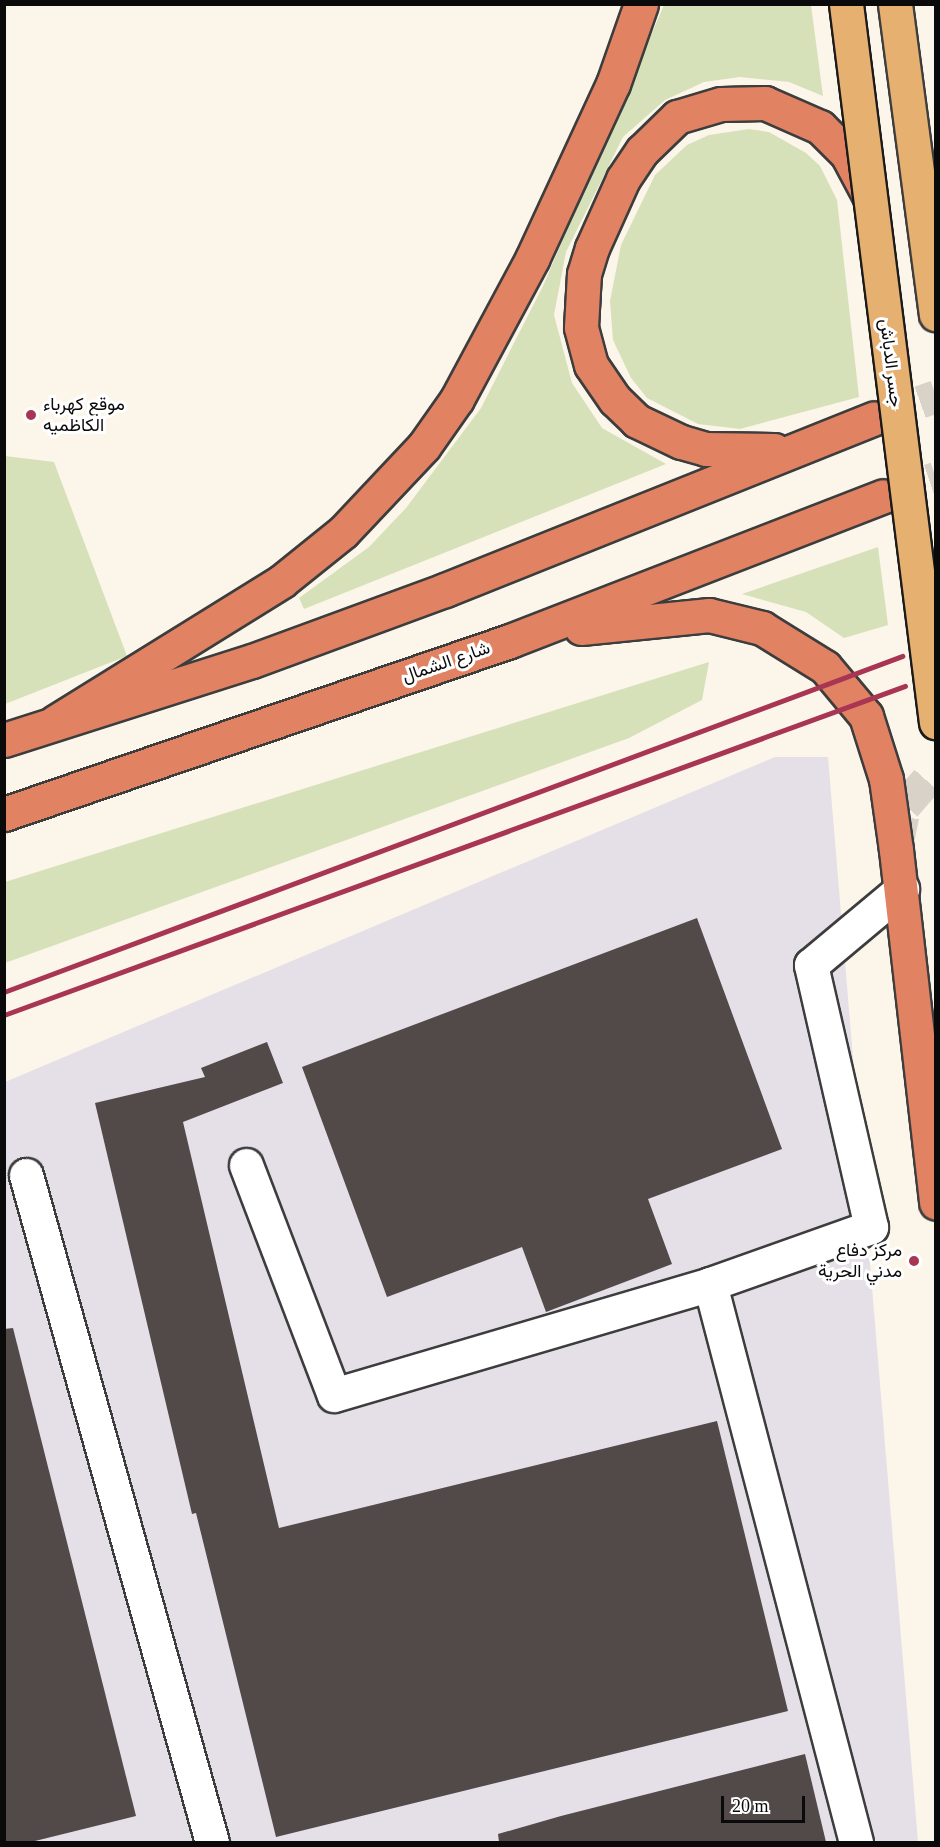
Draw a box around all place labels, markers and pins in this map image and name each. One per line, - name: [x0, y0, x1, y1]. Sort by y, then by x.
- place label: موقع كهرباء الكاظميه: [43, 394, 125, 436]
- marker: موقع كهرباء الكاظميه: [24, 408, 38, 422]
- place label: مركز دفاع مدني الحرية: [818, 1240, 902, 1282]
- marker: مركز دفاع مدني الحرية: [907, 1254, 921, 1268]

